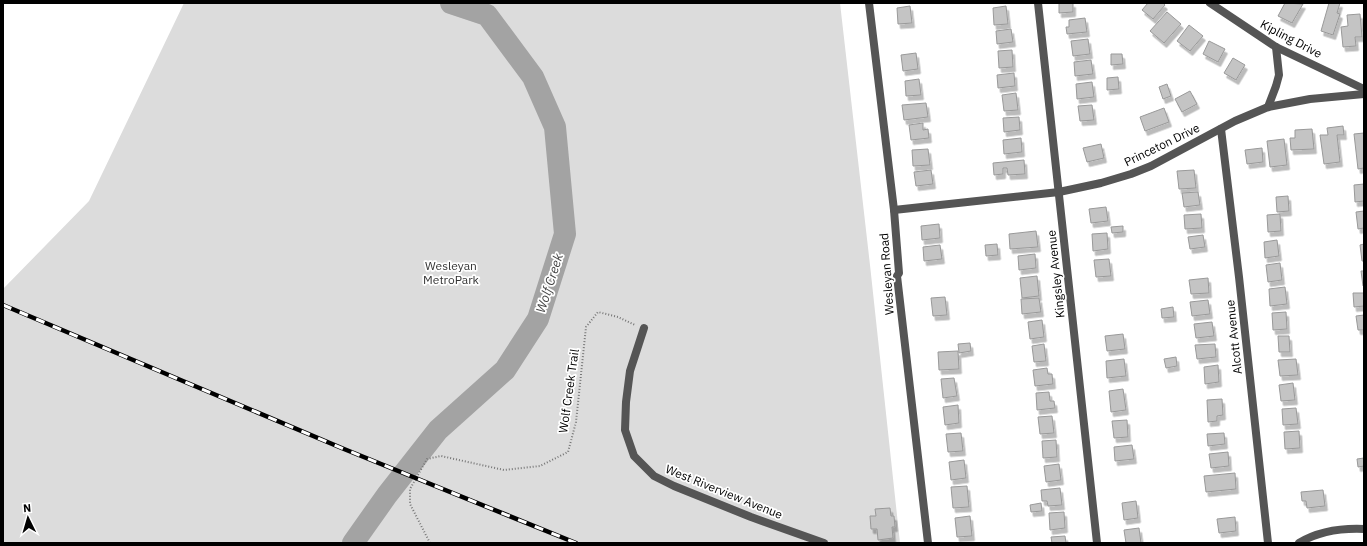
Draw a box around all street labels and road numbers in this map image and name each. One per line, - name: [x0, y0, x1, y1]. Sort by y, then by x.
- street label: Kipling Drive: [1258, 16, 1325, 61]
- street label: Princeton Drive: [1122, 120, 1202, 169]
- street label: Kingsley Avenue: [1043, 229, 1068, 319]
- street label: Wesleyan Road: [876, 233, 897, 316]
- street label: Alcott Avenue: [1222, 299, 1245, 375]
- street label: Wolf Creek Trail: [555, 348, 582, 434]
- street label: West Riverview Avenue: [663, 461, 785, 522]

